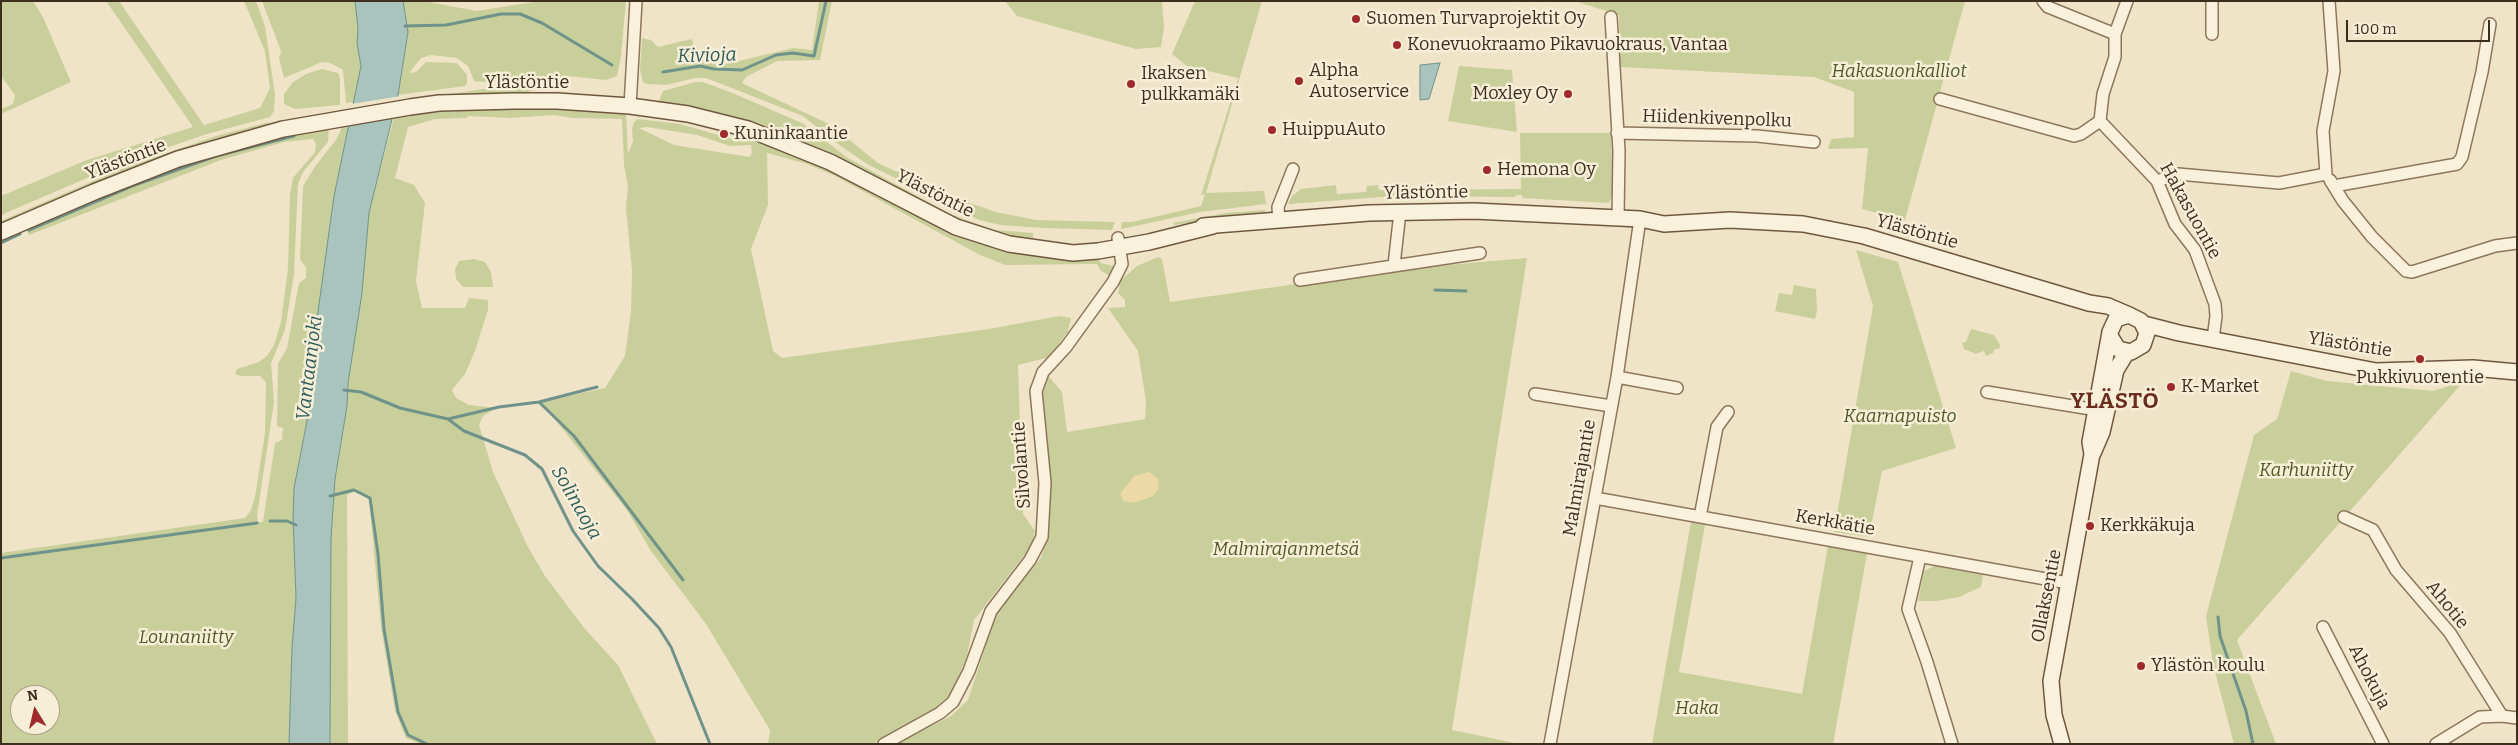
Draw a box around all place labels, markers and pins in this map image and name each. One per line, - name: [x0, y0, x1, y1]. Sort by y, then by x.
- place label: Suomen Turvaprojektit Oy: [1366, 8, 1586, 30]
- marker: Suomen Turvaprojektit Oy: [1350, 13, 1362, 25]
- place label: Konevuokraamo Pikavuokraus, Vantaa: [1407, 34, 1728, 56]
- marker: Konevuokraamo Pikavuokraus, Vantaa: [1391, 39, 1403, 51]
- place label: Alpha Autoservice: [1309, 60, 1409, 102]
- place label: Ikaksen pulkkamäki: [1141, 63, 1240, 106]
- marker: Alpha Autoservice: [1293, 75, 1305, 87]
- marker: Ikaksen pulkkamäki: [1125, 78, 1137, 90]
- place label: Moxley Oy: [1472, 83, 1558, 105]
- marker: Moxley Oy: [1562, 88, 1574, 100]
- place label: HuippuAuto: [1282, 119, 1385, 141]
- place label: Kuninkaantie: [734, 123, 848, 145]
- marker: HuippuAuto: [1266, 124, 1278, 136]
- marker: Kuninkaantie: [718, 128, 730, 140]
- place label: Hemona Oy: [1497, 159, 1596, 181]
- marker: Hemona Oy: [1481, 164, 1493, 176]
- marker: Pukkivuorentie: [2414, 353, 2426, 365]
- place label: Pukkivuorentie: [2356, 367, 2484, 389]
- place label: K-Market: [2181, 376, 2259, 398]
- marker: K-Market: [2165, 381, 2177, 393]
- place label: Kerkkäkuja: [2100, 515, 2195, 537]
- marker: Kerkkäkuja: [2084, 520, 2096, 532]
- place label: Ylästön koulu: [2151, 655, 2265, 677]
- marker: Ylästön koulu: [2135, 660, 2147, 672]

